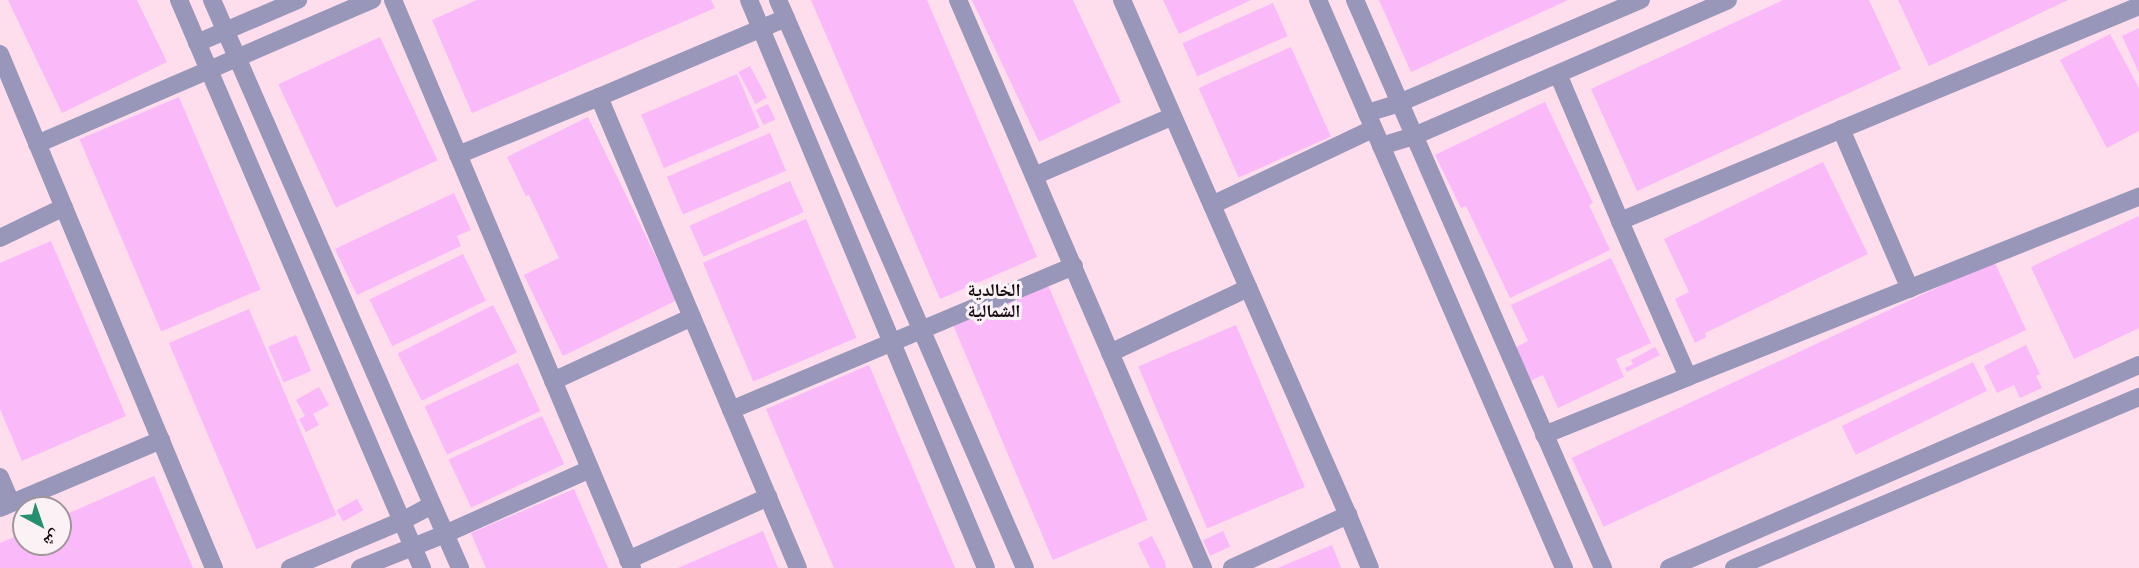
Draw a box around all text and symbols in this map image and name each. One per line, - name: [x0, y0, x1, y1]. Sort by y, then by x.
- district label: الخالدية الشمالية: [967, 280, 1021, 322]
- north arrow: [12, 496, 72, 556]
- text: ش: [40, 526, 65, 551]

